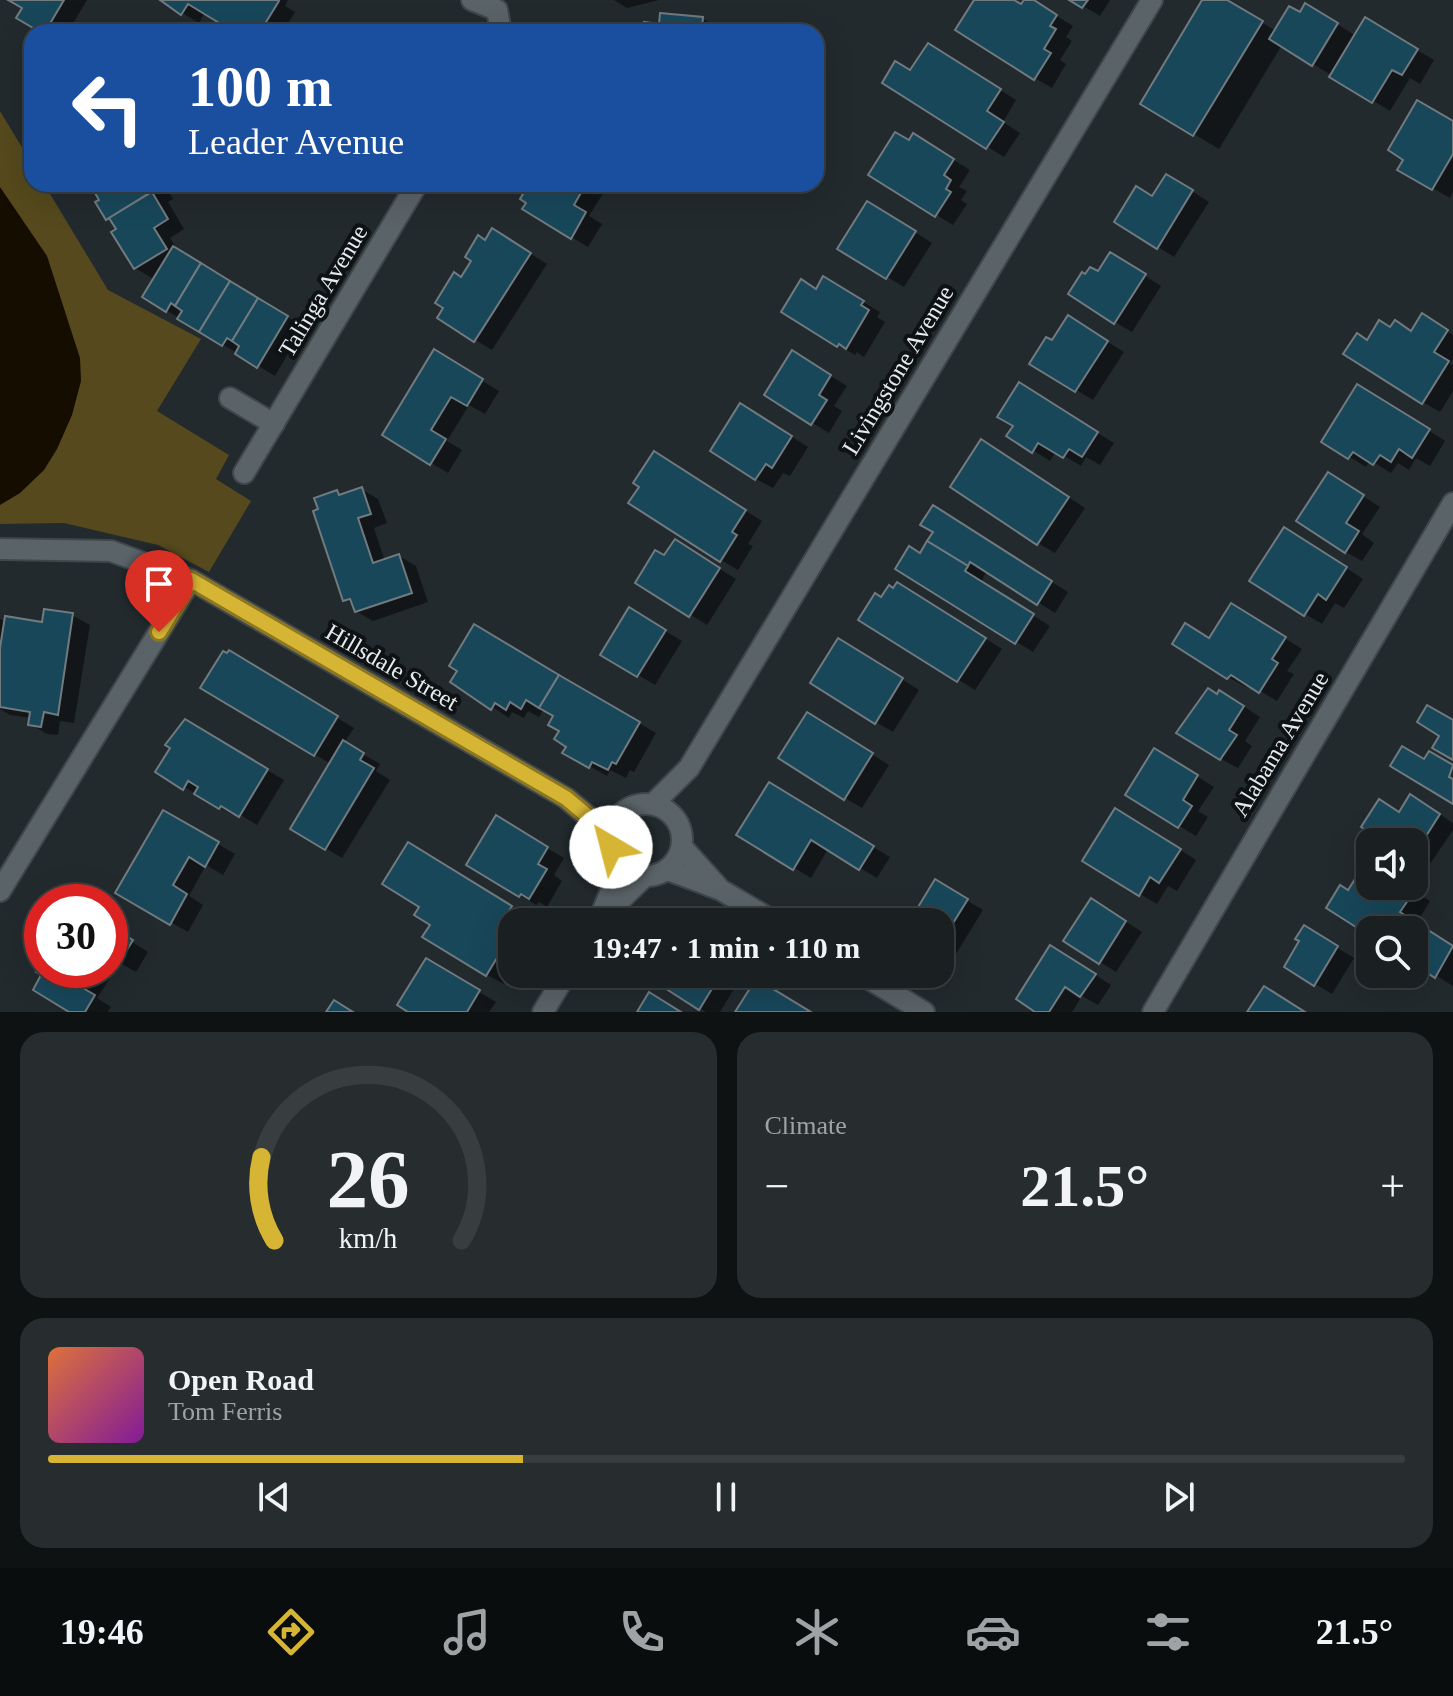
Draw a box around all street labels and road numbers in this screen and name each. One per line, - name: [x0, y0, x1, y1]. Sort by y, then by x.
- street label: Talinga Avenue: [273, 220, 373, 362]
- street label: Livingstone Avenue: [837, 281, 959, 459]
- street label: Hillsdale Street: [321, 619, 463, 716]
- street label: Alabama Avenue: [1227, 667, 1333, 821]

